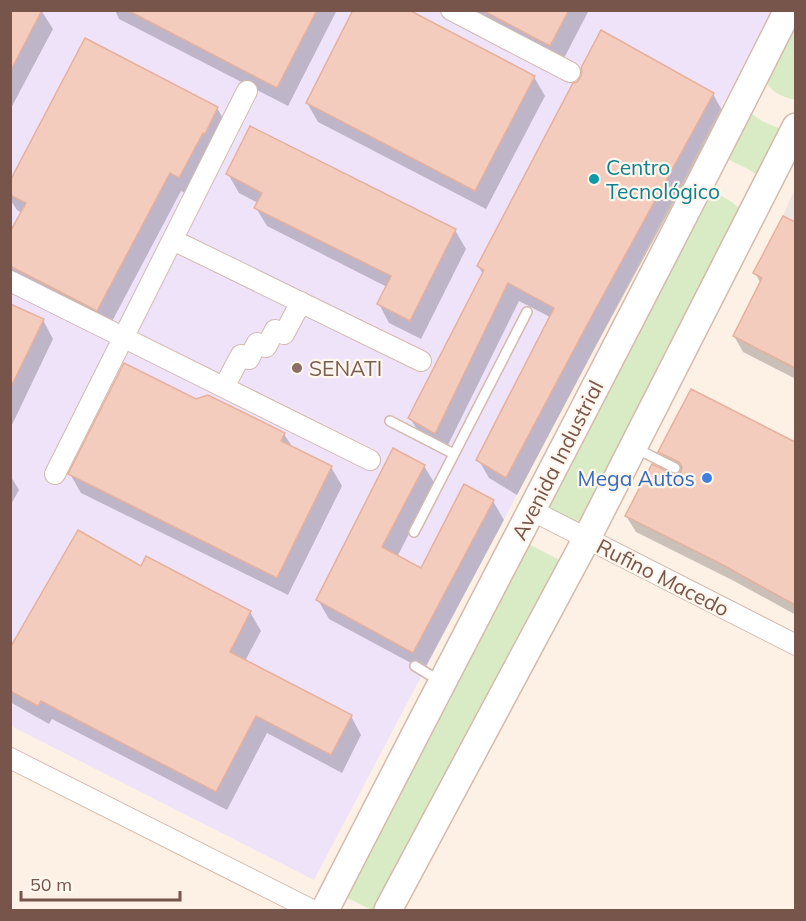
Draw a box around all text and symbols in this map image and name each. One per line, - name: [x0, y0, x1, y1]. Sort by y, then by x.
- place label: Centro Tecnológico: [606, 154, 720, 204]
- marker: Centro Tecnológico: [587, 172, 601, 186]
- place label: SENATI: [309, 355, 382, 381]
- marker: SENATI: [290, 361, 304, 375]
- street label: Avenida Industrial: [506, 376, 608, 544]
- place label: Mega Autos: [578, 465, 695, 491]
- marker: Mega Autos: [700, 471, 714, 485]
- street label: Rufino Macedo: [592, 532, 734, 622]
- scale bar: [21, 864, 180, 902]
- text: 50 m: [30, 873, 72, 896]

